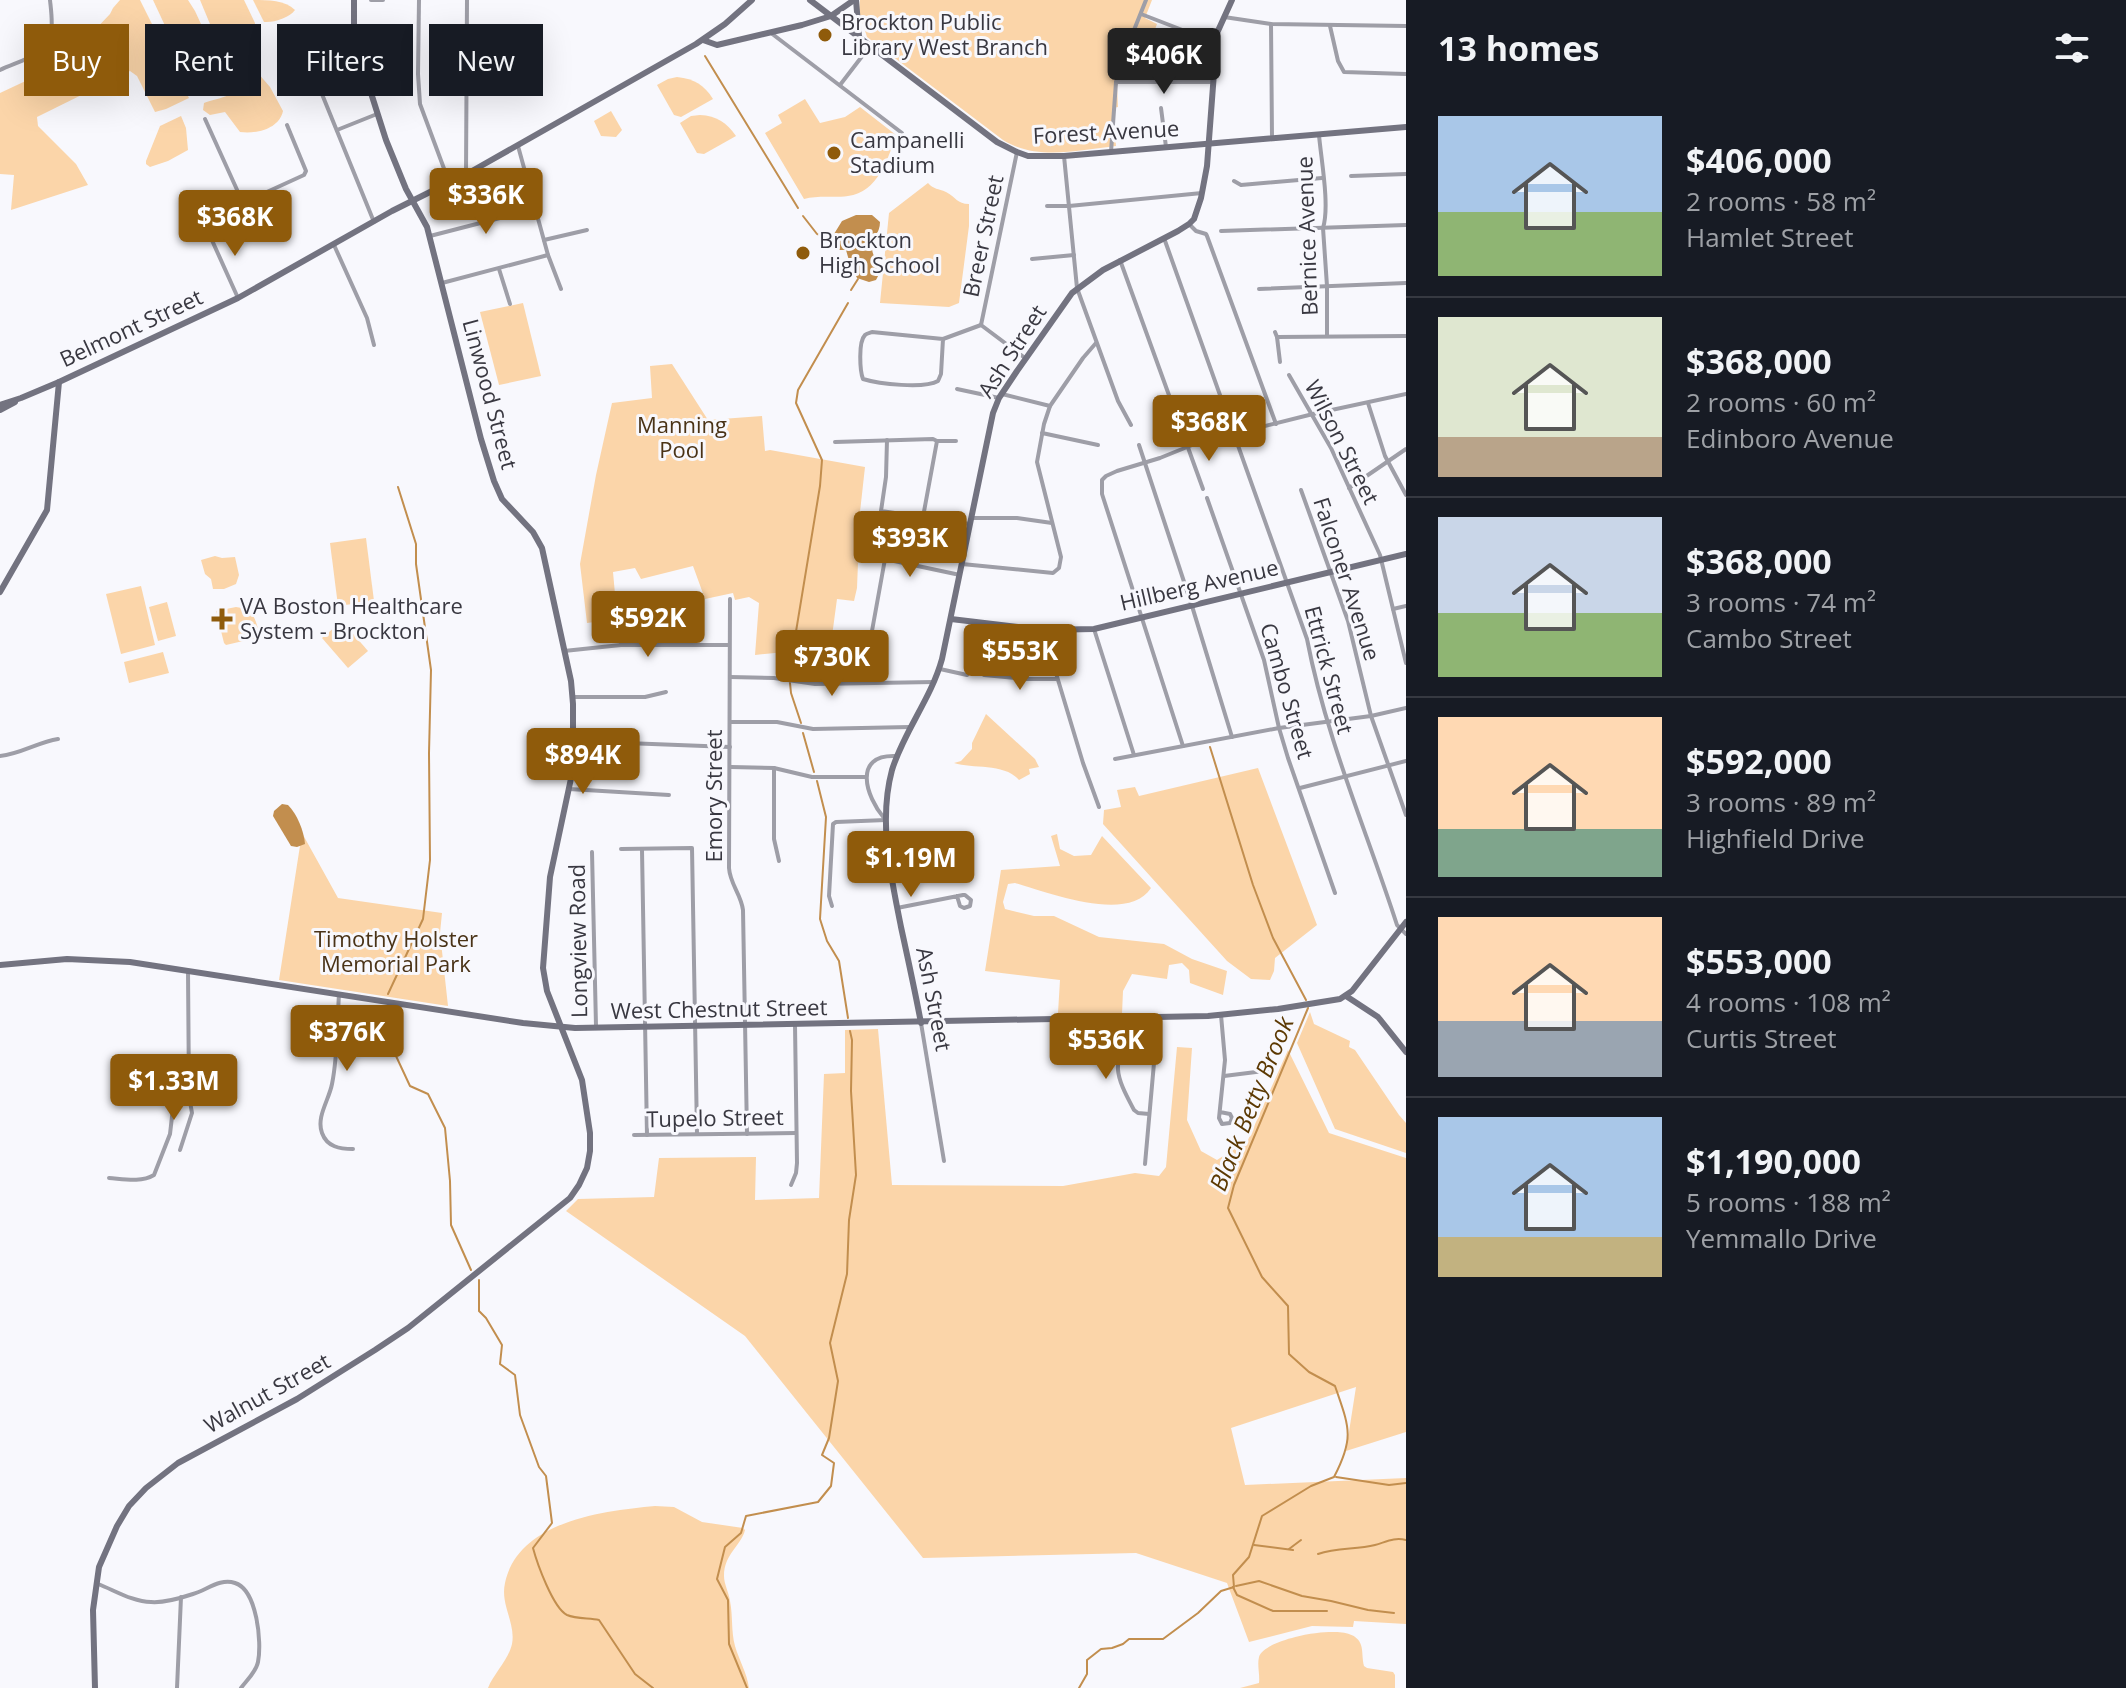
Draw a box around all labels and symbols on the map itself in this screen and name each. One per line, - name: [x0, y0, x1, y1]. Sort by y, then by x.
- place label: Brockton Public Library West Branch: [841, 6, 1048, 61]
- marker: Brockton Public Library West Branch: [816, 26, 834, 44]
- pin: $406K: [1108, 28, 1220, 96]
- street label: Forest Avenue: [1032, 112, 1180, 150]
- place label: Campanelli Stadium: [850, 124, 965, 179]
- marker: Campanelli Stadium: [825, 144, 843, 162]
- street label: Bernice Avenue: [1288, 156, 1324, 316]
- pin: $336K: [430, 168, 542, 236]
- street label: Breer Street: [954, 172, 1010, 300]
- pin: $368K: [179, 190, 291, 258]
- place label: Brockton High School: [819, 224, 940, 279]
- marker: Brockton High School: [794, 244, 812, 262]
- street label: Belmont Street: [54, 281, 207, 373]
- street label: Ash Street: [970, 298, 1052, 403]
- street label: Linwood Street: [456, 315, 526, 472]
- street label: Wilson Street: [1299, 374, 1387, 509]
- pin: $368K: [1153, 395, 1265, 463]
- park label: Manning Pool: [637, 409, 727, 464]
- street label: Falconer Avenue: [1307, 493, 1388, 664]
- pin: $393K: [854, 511, 966, 579]
- street label: Hillberg Avenue: [1116, 551, 1281, 617]
- place label: VA Boston Healthcare System - Brockton: [240, 590, 463, 645]
- pin: $592K: [592, 591, 704, 659]
- street label: Ettrick Street: [1298, 602, 1362, 737]
- marker: VA Boston Healthcare System - Brockton: [211, 608, 233, 630]
- street label: Cambo Street: [1254, 619, 1322, 762]
- pin: $553K: [964, 624, 1076, 692]
- pin: $730K: [776, 630, 888, 698]
- pin: $894K: [527, 728, 639, 796]
- street label: Emory Street: [698, 729, 728, 863]
- pin: $1.19M: [846, 831, 976, 899]
- street label: Longview Road: [561, 864, 593, 1018]
- park label: Timothy Holster Memorial Park: [314, 923, 478, 978]
- street label: Ash Street: [910, 944, 960, 1053]
- street label: West Chestnut Street: [610, 991, 828, 1025]
- pin: $376K: [291, 1005, 403, 1073]
- water label: Black Betty Brook: [1201, 1010, 1301, 1195]
- pin: $536K: [1050, 1013, 1162, 1081]
- pin: $1.33M: [109, 1054, 239, 1122]
- street label: Tupelo Street: [646, 1101, 784, 1133]
- street label: Walnut Street: [198, 1345, 335, 1439]

